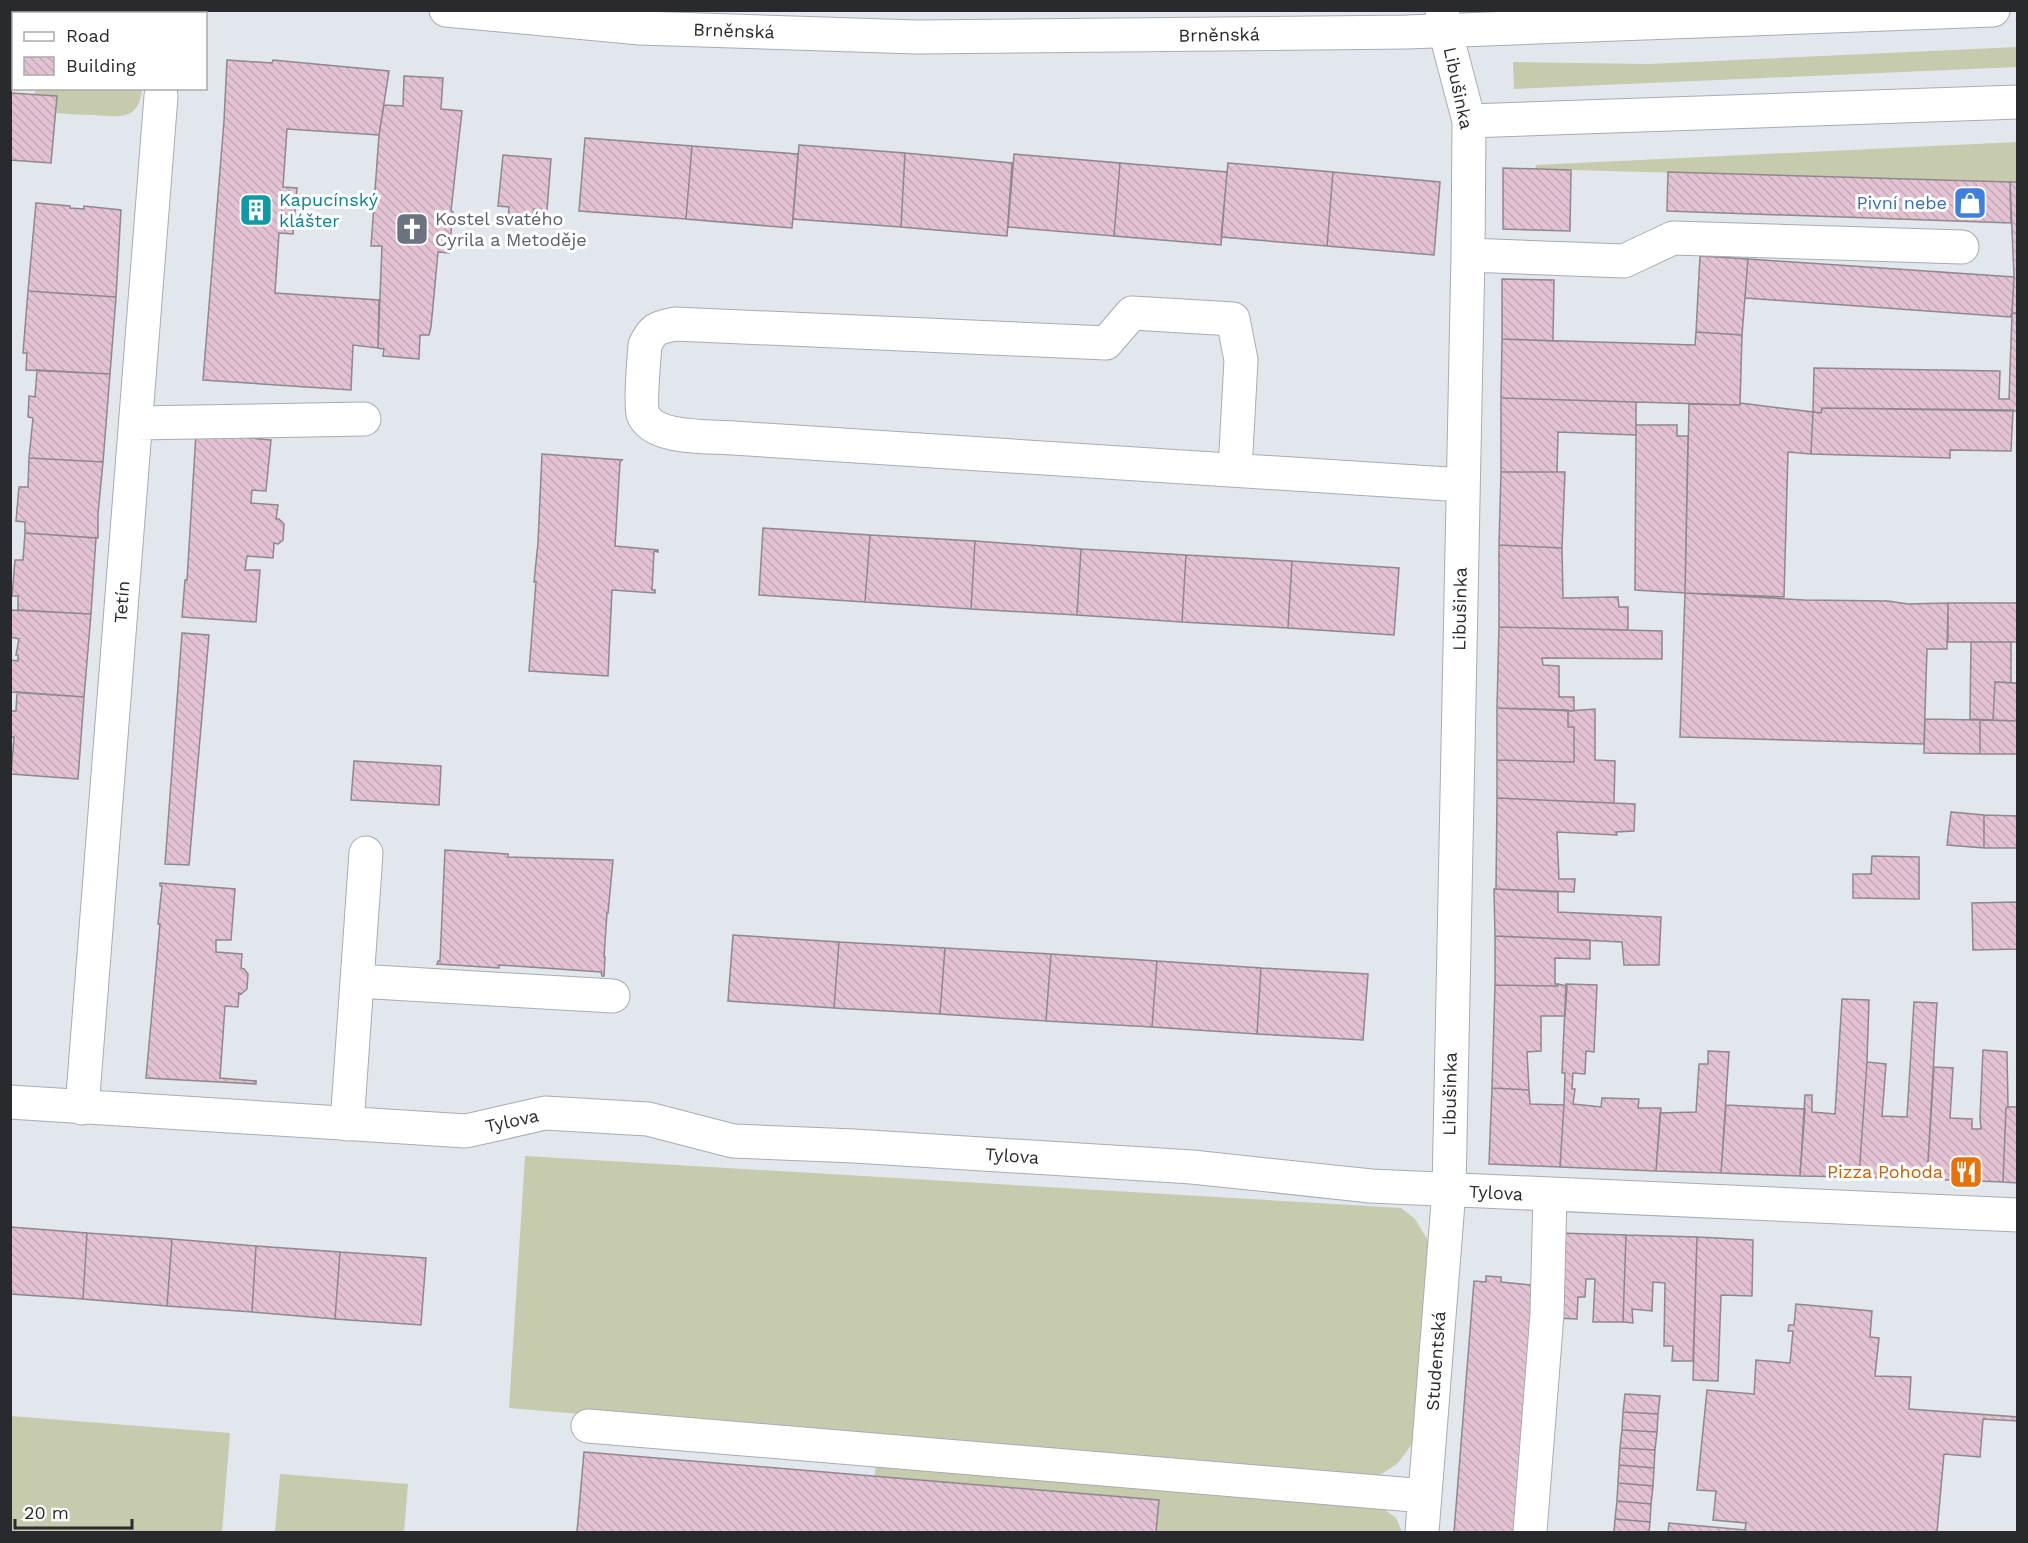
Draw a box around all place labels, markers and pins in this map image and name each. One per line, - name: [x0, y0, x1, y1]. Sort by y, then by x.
- shop icon: Pivní nebe: [1952, 185, 1988, 221]
- place label: Kapucínský klášter: [279, 189, 379, 231]
- building icon: Kapucínský klášter: [238, 192, 274, 228]
- place label: Pivní nebe: [1857, 192, 1947, 213]
- place label: Kostel svatého Cyrila a Metoděje: [435, 208, 587, 250]
- church icon: Kostel svatého Cyrila a Metoděje: [394, 211, 430, 247]
- restaurant icon: Pizza Pohoda: [1948, 1154, 1984, 1190]
- place label: Pizza Pohoda: [1827, 1161, 1943, 1182]

